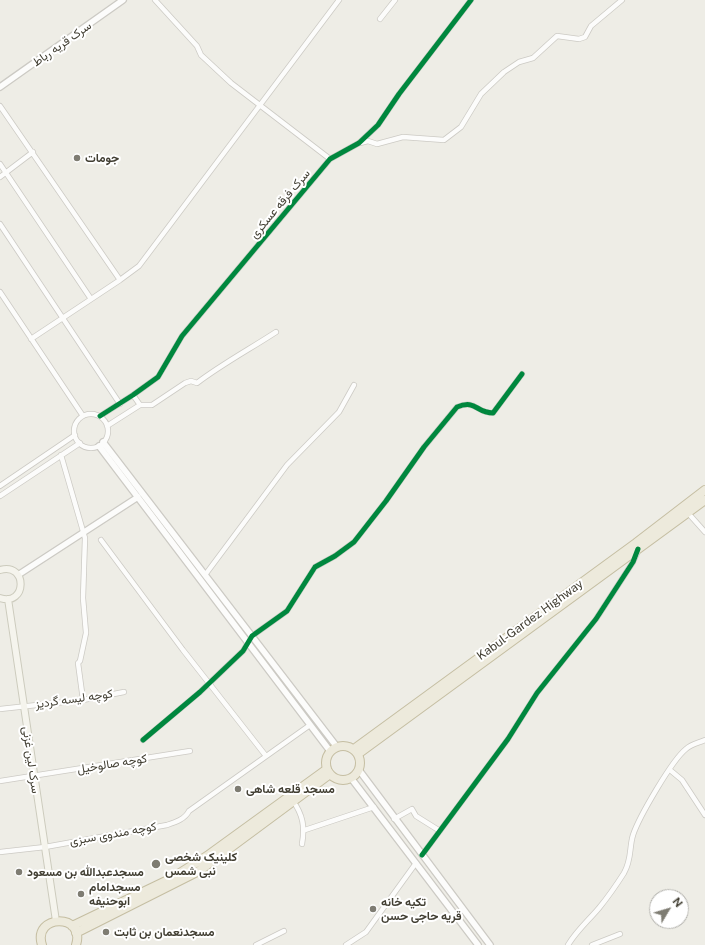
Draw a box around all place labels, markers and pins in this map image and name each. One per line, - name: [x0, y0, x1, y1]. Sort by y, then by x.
- place label: جومات: [85, 151, 119, 165]
- marker: جومات: [72, 153, 82, 163]
- place label: مسجد قلعه شاهی: [246, 782, 335, 796]
- marker: مسجد قلعه شاهی: [233, 784, 243, 794]
- place label: کلینیک شخصی نبی شمس: [165, 850, 237, 878]
- marker: کلینیک شخصی نبی شمس: [150, 858, 162, 870]
- place label: مسجدعبدالله بن مسعود: [27, 865, 144, 879]
- marker: مسجدعبدالله بن مسعود: [14, 867, 24, 877]
- place label: مسجدامام ابوحنیفه: [89, 880, 141, 908]
- marker: مسجدامام ابوحنیفه: [76, 889, 86, 899]
- place label: تکیه خانه قریه حاجی حسن: [381, 895, 462, 923]
- marker: تکیه خانه قریه حاجی حسن: [368, 904, 378, 914]
- place label: مسجدنعمان بن ثابت: [114, 925, 214, 939]
- marker: مسجدنعمان بن ثابت: [101, 927, 111, 937]

